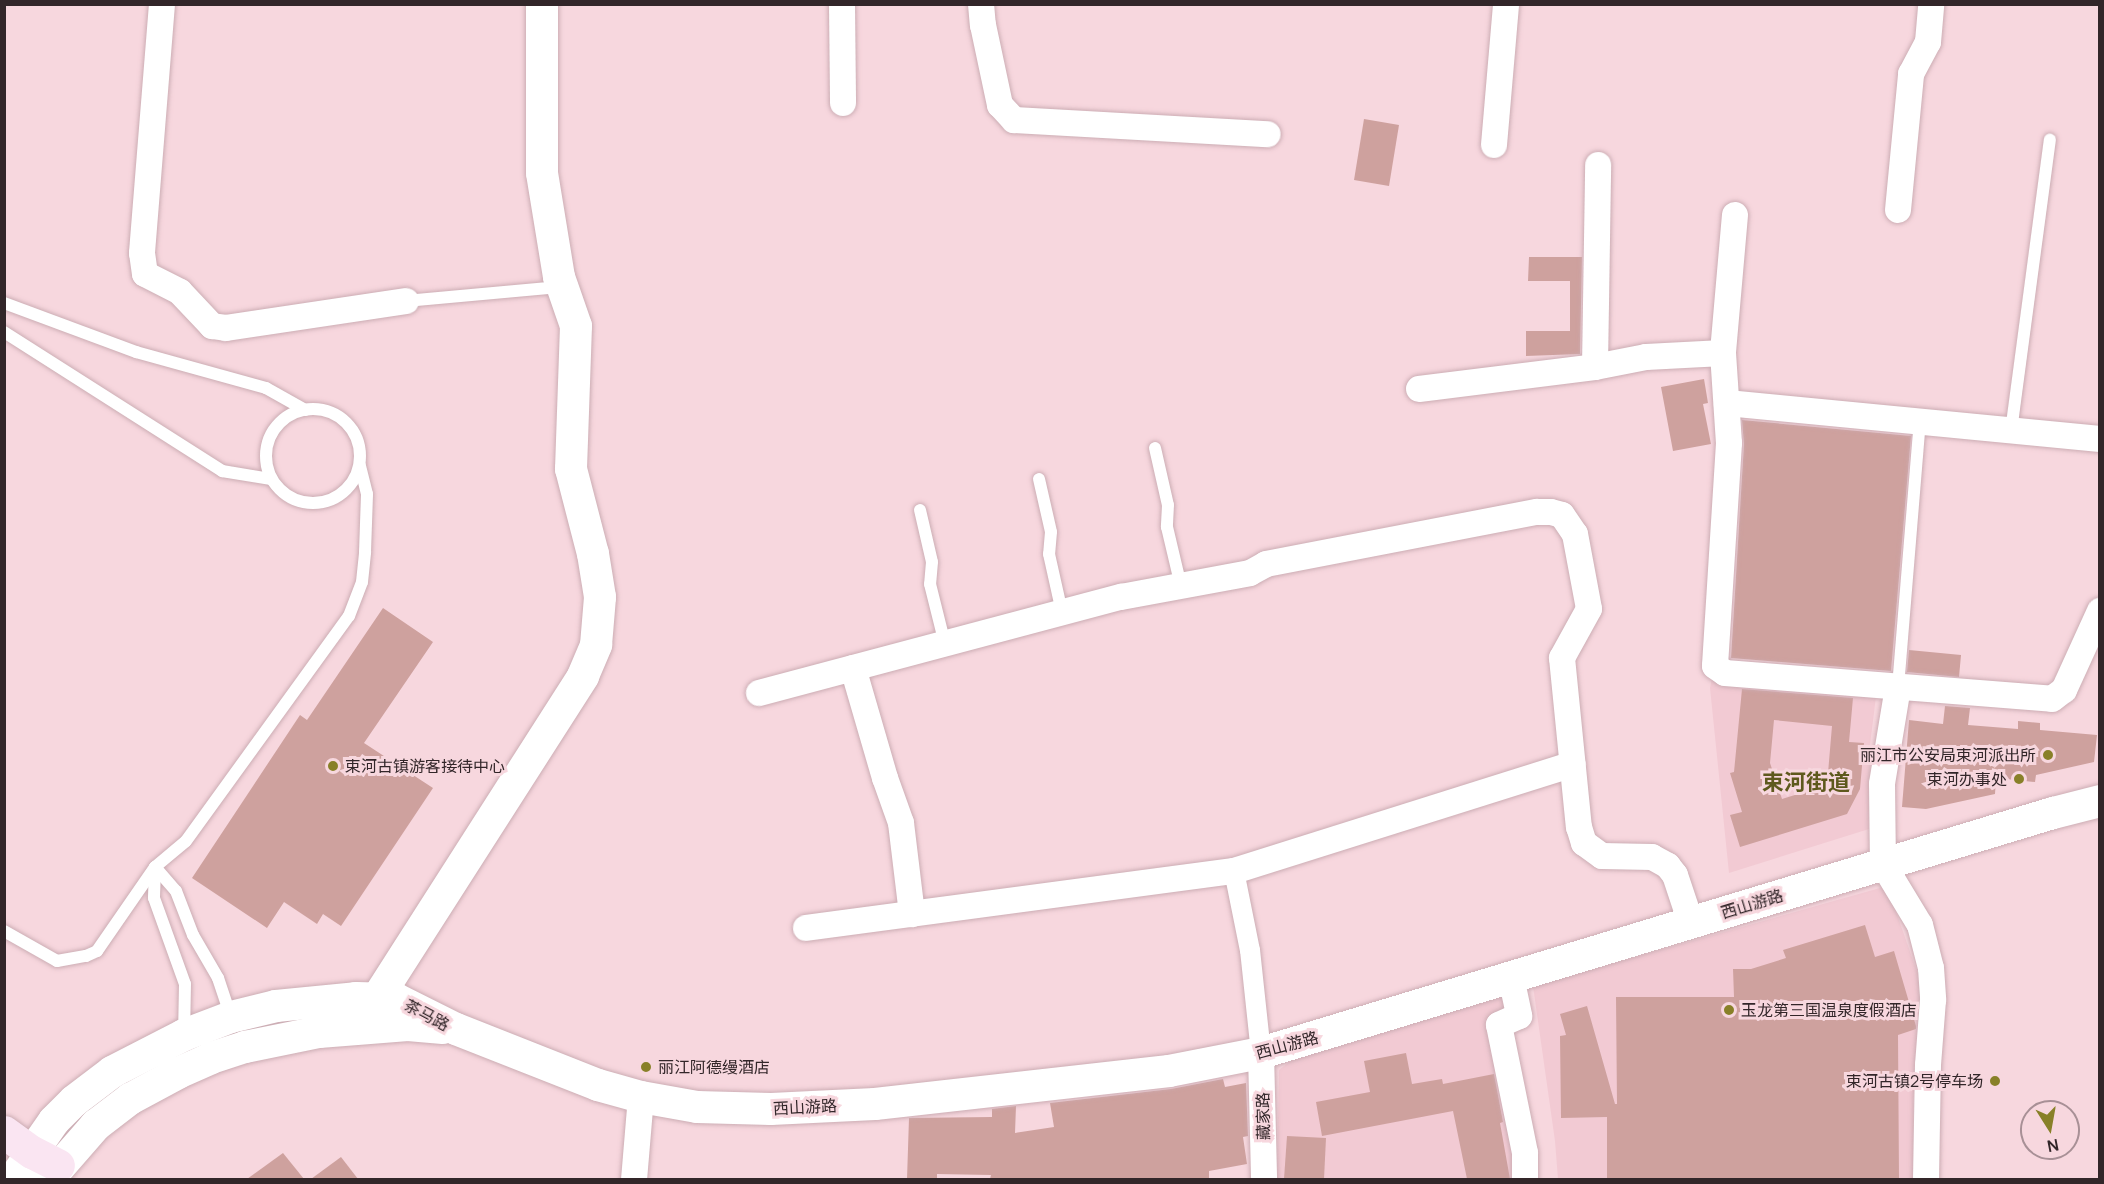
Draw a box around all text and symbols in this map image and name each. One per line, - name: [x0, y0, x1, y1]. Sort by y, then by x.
- place label: 丽江市公安局束河派出所: [1860, 745, 2036, 765]
- marker: 丽江市公安局束河派出所: [2041, 748, 2055, 762]
- place label: 束河古镇游客接待中心: [345, 756, 505, 776]
- marker: 束河古镇游客接待中心: [326, 759, 340, 773]
- place label: 束河办事处: [1927, 769, 2007, 789]
- district label: 束河街道: [1762, 770, 1850, 796]
- marker: 束河办事处: [2012, 772, 2026, 786]
- street label: 西山游路: [1719, 885, 1785, 923]
- street label: 茶马路: [401, 995, 453, 1035]
- place label: 玉龙第三国温泉度假酒店: [1741, 1000, 1917, 1020]
- marker: 玉龙第三国温泉度假酒店: [1722, 1003, 1736, 1017]
- street label: 西山游路: [1254, 1027, 1320, 1063]
- place label: 丽江阿德缦酒店: [658, 1057, 770, 1077]
- marker: 丽江阿德缦酒店: [639, 1060, 653, 1074]
- place label: 束河古镇2号停车场: [1846, 1071, 1983, 1091]
- marker: 束河古镇2号停车场: [1988, 1074, 2002, 1088]
- street label: 藏家路: [1253, 1092, 1273, 1140]
- street label: 西山游路: [773, 1096, 837, 1118]
- north arrow: [2020, 1100, 2080, 1160]
- text: N: [2045, 1134, 2061, 1158]

